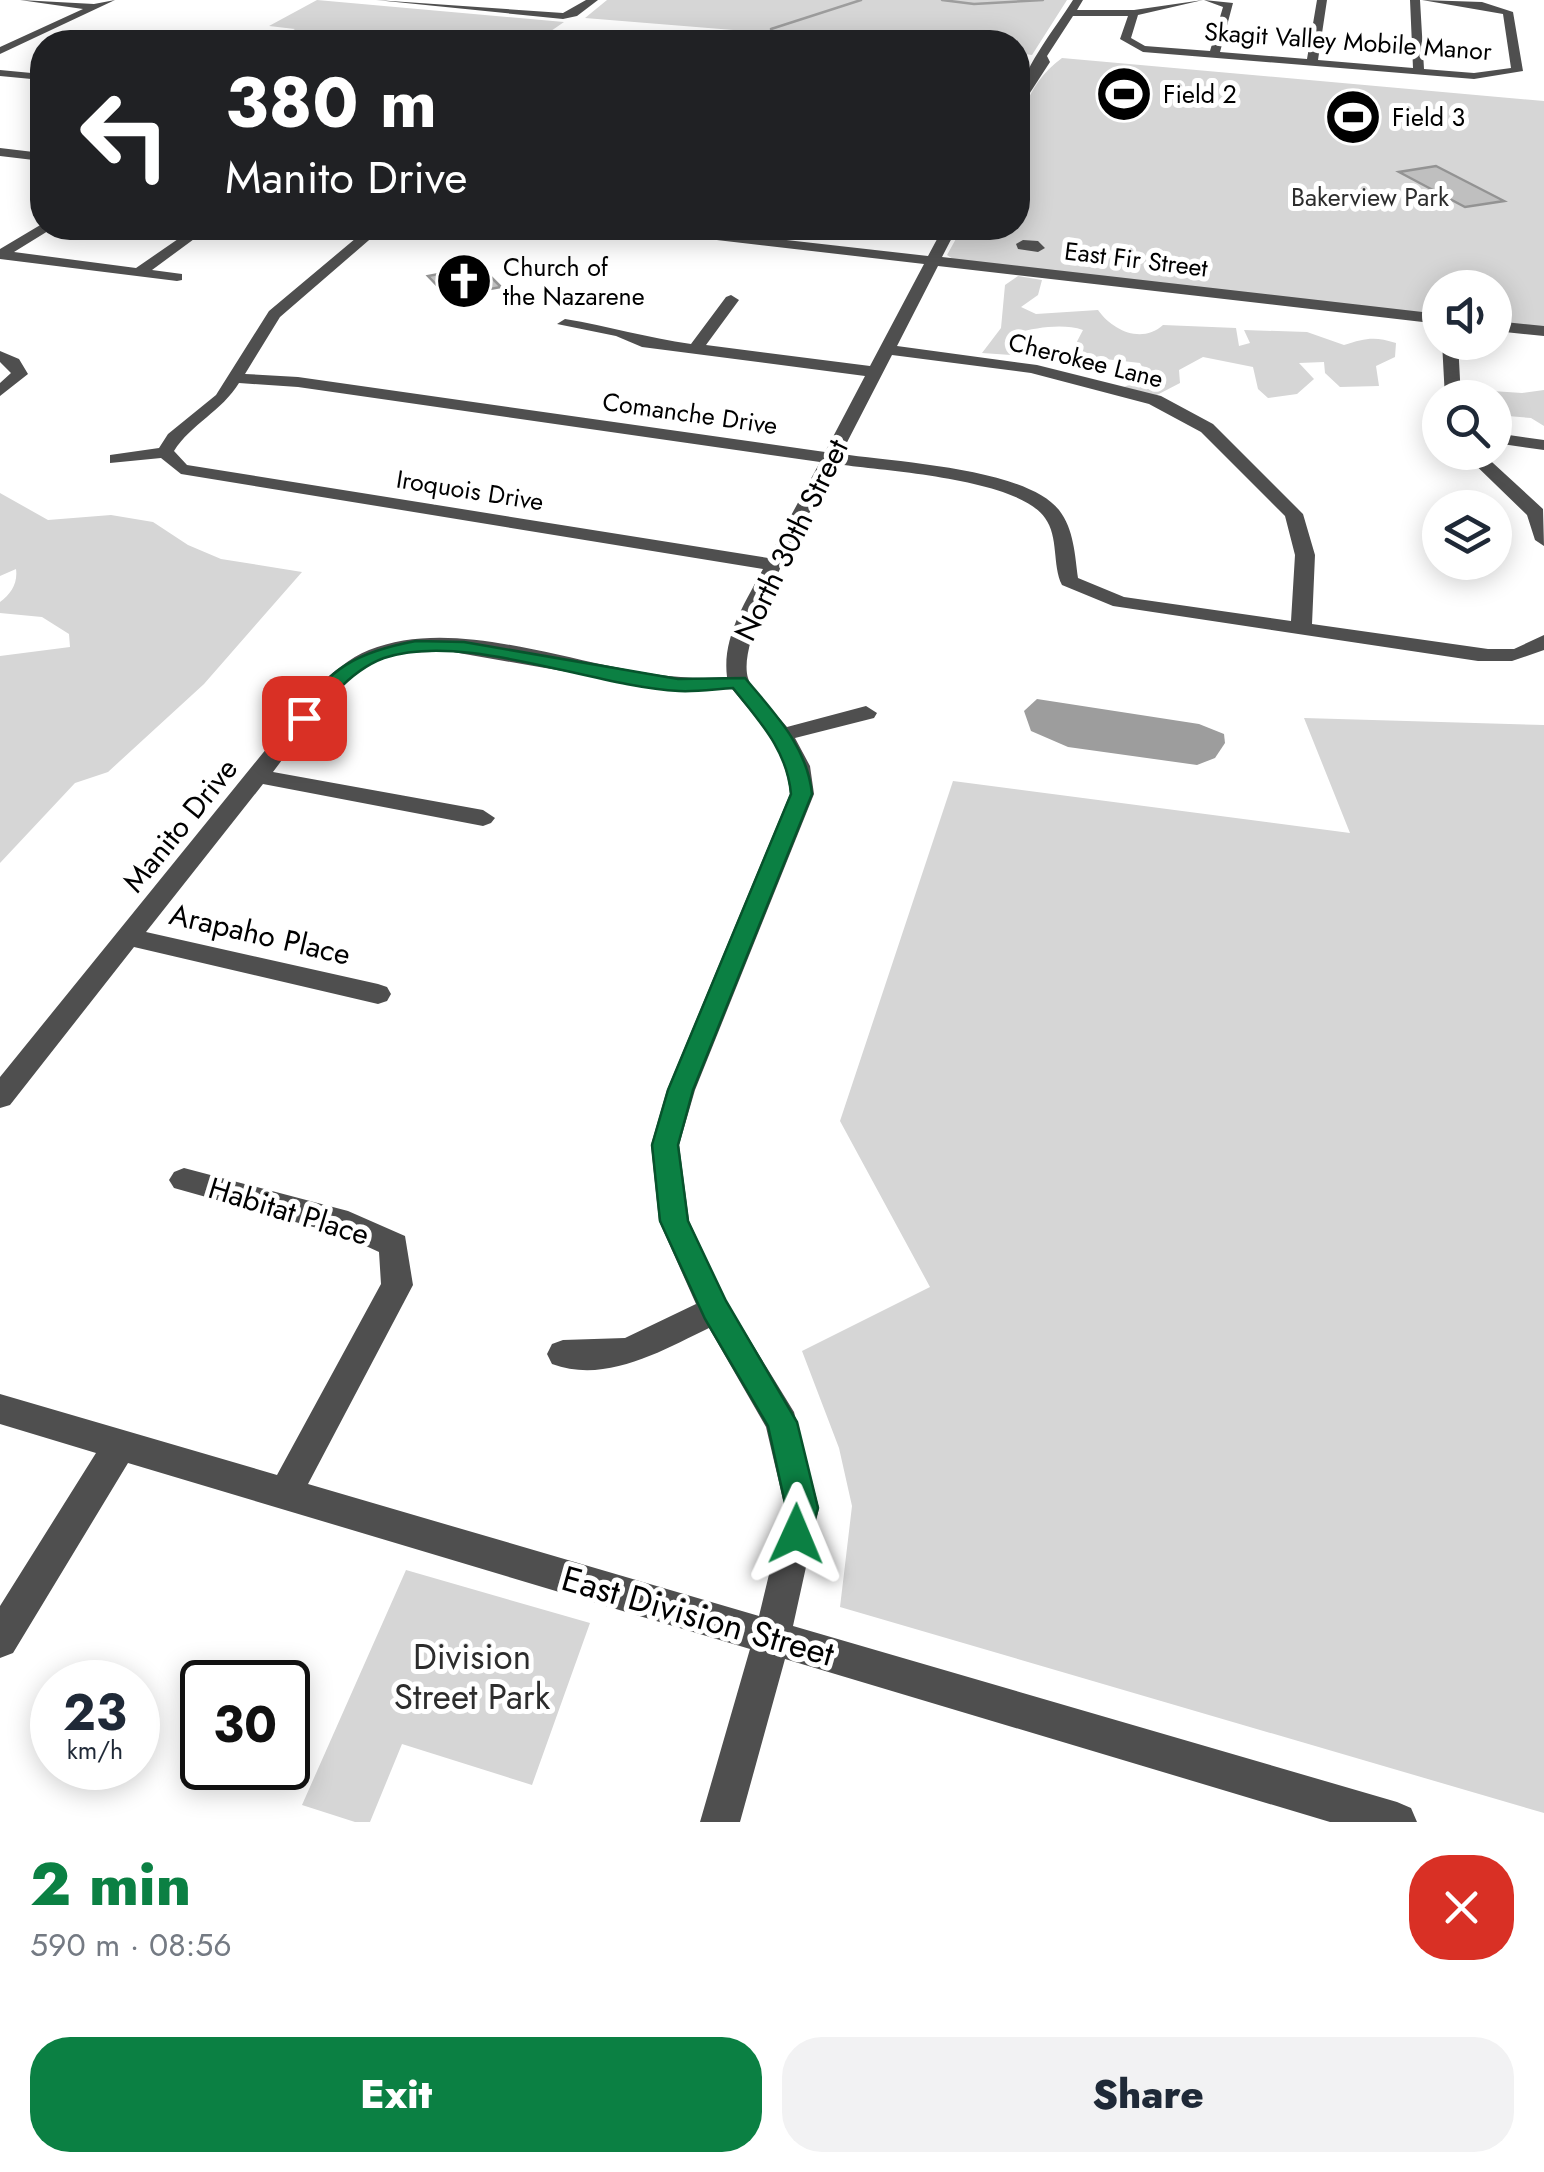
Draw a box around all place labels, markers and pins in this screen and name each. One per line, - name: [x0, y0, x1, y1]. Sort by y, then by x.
- sports icon: Field 2: [1094, 64, 1154, 124]
- place label: Field 2: [1163, 76, 1237, 112]
- sports icon: Field 3: [1323, 87, 1383, 147]
- place label: Field 3: [1392, 99, 1465, 135]
- place label: Church of the Nazarene: [503, 249, 645, 314]
- church icon: Church of the Nazarene: [434, 251, 494, 311]
- pin: [262, 676, 347, 761]

